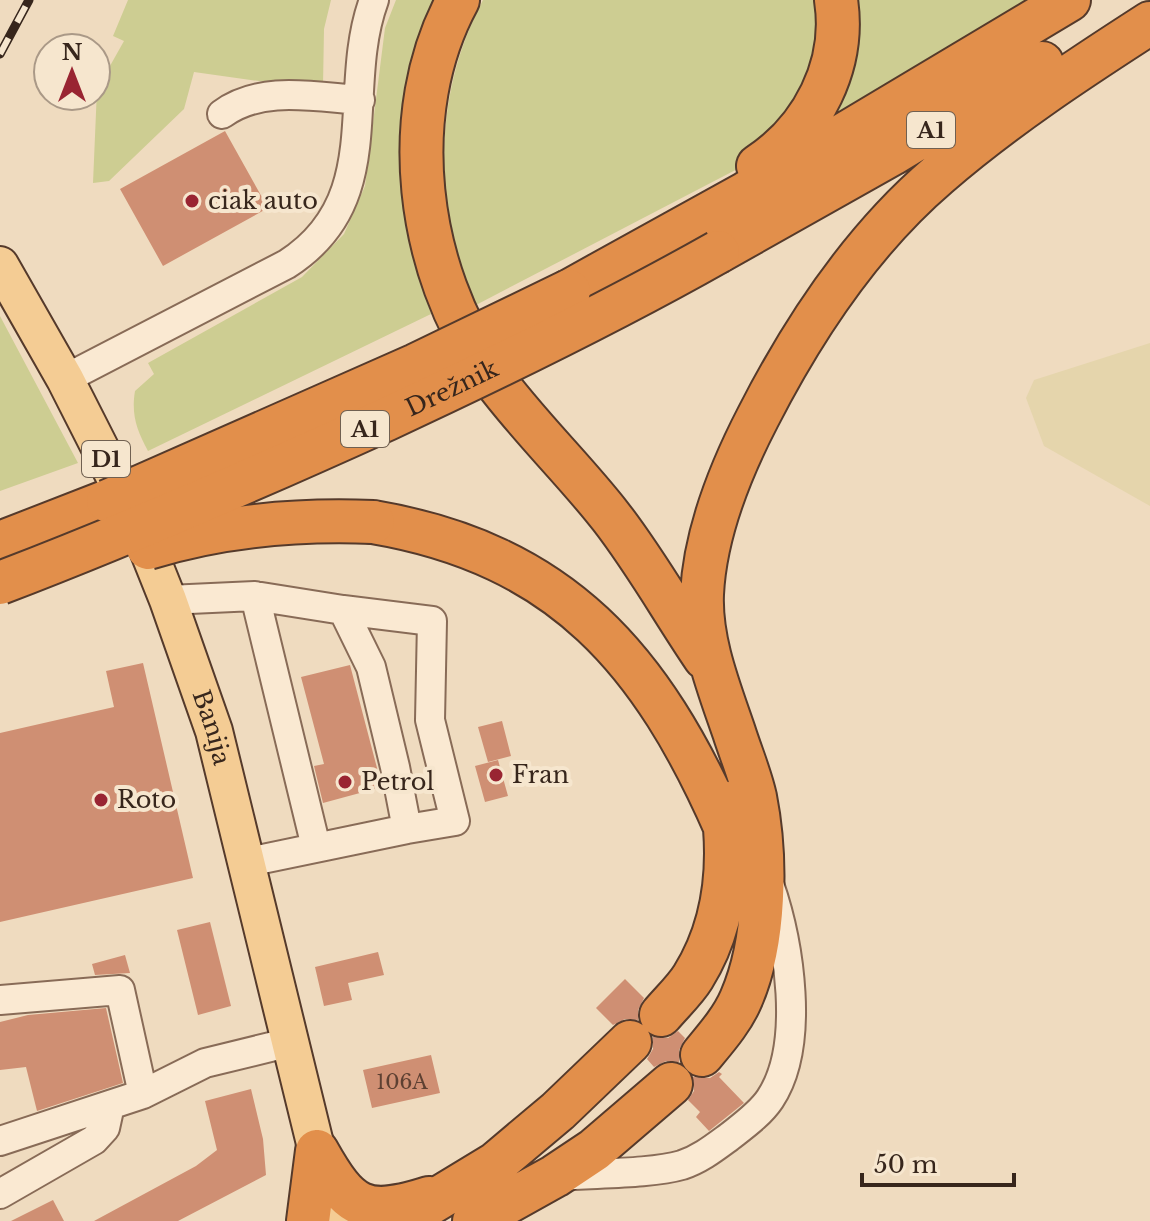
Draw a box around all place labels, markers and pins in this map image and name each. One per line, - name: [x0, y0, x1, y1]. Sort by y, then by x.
- place label: ciak auto: [208, 186, 318, 215]
- marker: ciak auto: [183, 192, 201, 210]
- place label: Fran: [512, 760, 569, 789]
- marker: Fran: [487, 766, 505, 784]
- place label: Petrol: [361, 767, 434, 796]
- marker: Petrol: [336, 773, 354, 791]
- place label: Roto: [117, 785, 176, 814]
- marker: Roto: [92, 791, 110, 809]

